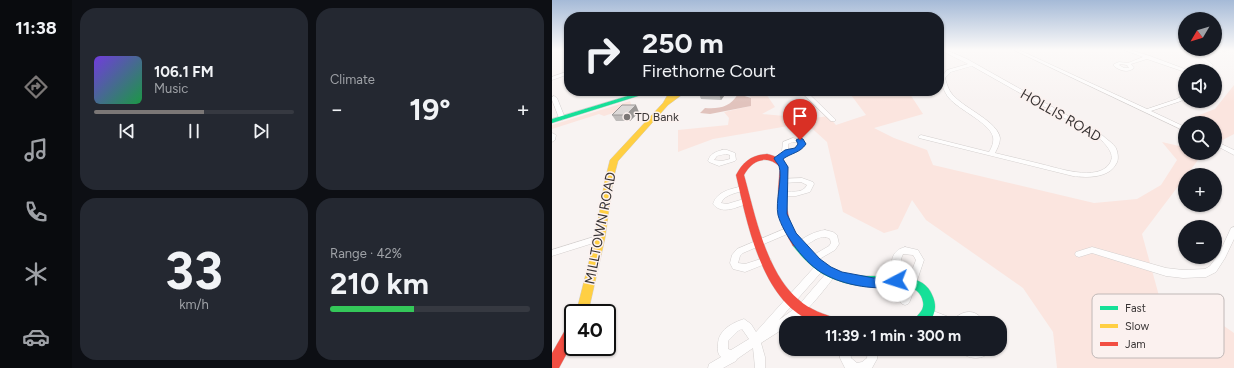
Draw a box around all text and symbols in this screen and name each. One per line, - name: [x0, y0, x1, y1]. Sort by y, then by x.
- north arrow: [1178, 12, 1222, 56]
- map controls: [1178, 12, 1222, 264]
- text: 11:38: [15, 17, 57, 39]
- text: 250 m: [642, 26, 724, 60]
- icon: right: [576, 28, 628, 80]
- text: Firethorne Court: [642, 60, 776, 82]
- text: 106.1 FM: [154, 63, 214, 81]
- button: sound: [1178, 64, 1222, 108]
- text: Climate: [330, 72, 375, 87]
- icon: directions: [22, 73, 50, 101]
- text: Music: [154, 81, 188, 96]
- street label: HOLLIS ROAD: [1017, 85, 1104, 145]
- text: 19°: [409, 91, 451, 128]
- text: −: [330, 96, 344, 123]
- text: +: [516, 96, 530, 123]
- pin: [783, 99, 817, 140]
- icon: arrive: [789, 105, 811, 127]
- place label: TD Bank: [635, 110, 679, 124]
- marker: TD Bank: [622, 112, 632, 122]
- button: search: [1178, 116, 1222, 160]
- icon: previous: [116, 120, 138, 142]
- icon: pause: [183, 120, 205, 142]
- icon: next: [250, 120, 272, 142]
- icon: music: [22, 136, 50, 164]
- button: +: [1178, 168, 1222, 212]
- street label: MILLTOWN ROAD: [581, 170, 620, 286]
- icon: phone: [22, 198, 50, 226]
- button: −: [1178, 220, 1222, 264]
- text: 33: [165, 240, 223, 302]
- text: Range · 42%: [330, 246, 402, 261]
- icon: climate: [22, 260, 50, 288]
- position arrow: [875, 260, 917, 302]
- text: 210 km: [330, 265, 429, 302]
- legend: [1092, 294, 1224, 358]
- text: km/h: [179, 297, 209, 312]
- text: Fast: [1125, 302, 1146, 315]
- speed limit sign: 40: [564, 304, 616, 356]
- text: Slow: [1125, 320, 1149, 333]
- icon: car: [22, 323, 50, 351]
- text: 11:39 · 1 min · 300 m: [825, 327, 961, 345]
- text: Jam: [1125, 338, 1146, 351]

